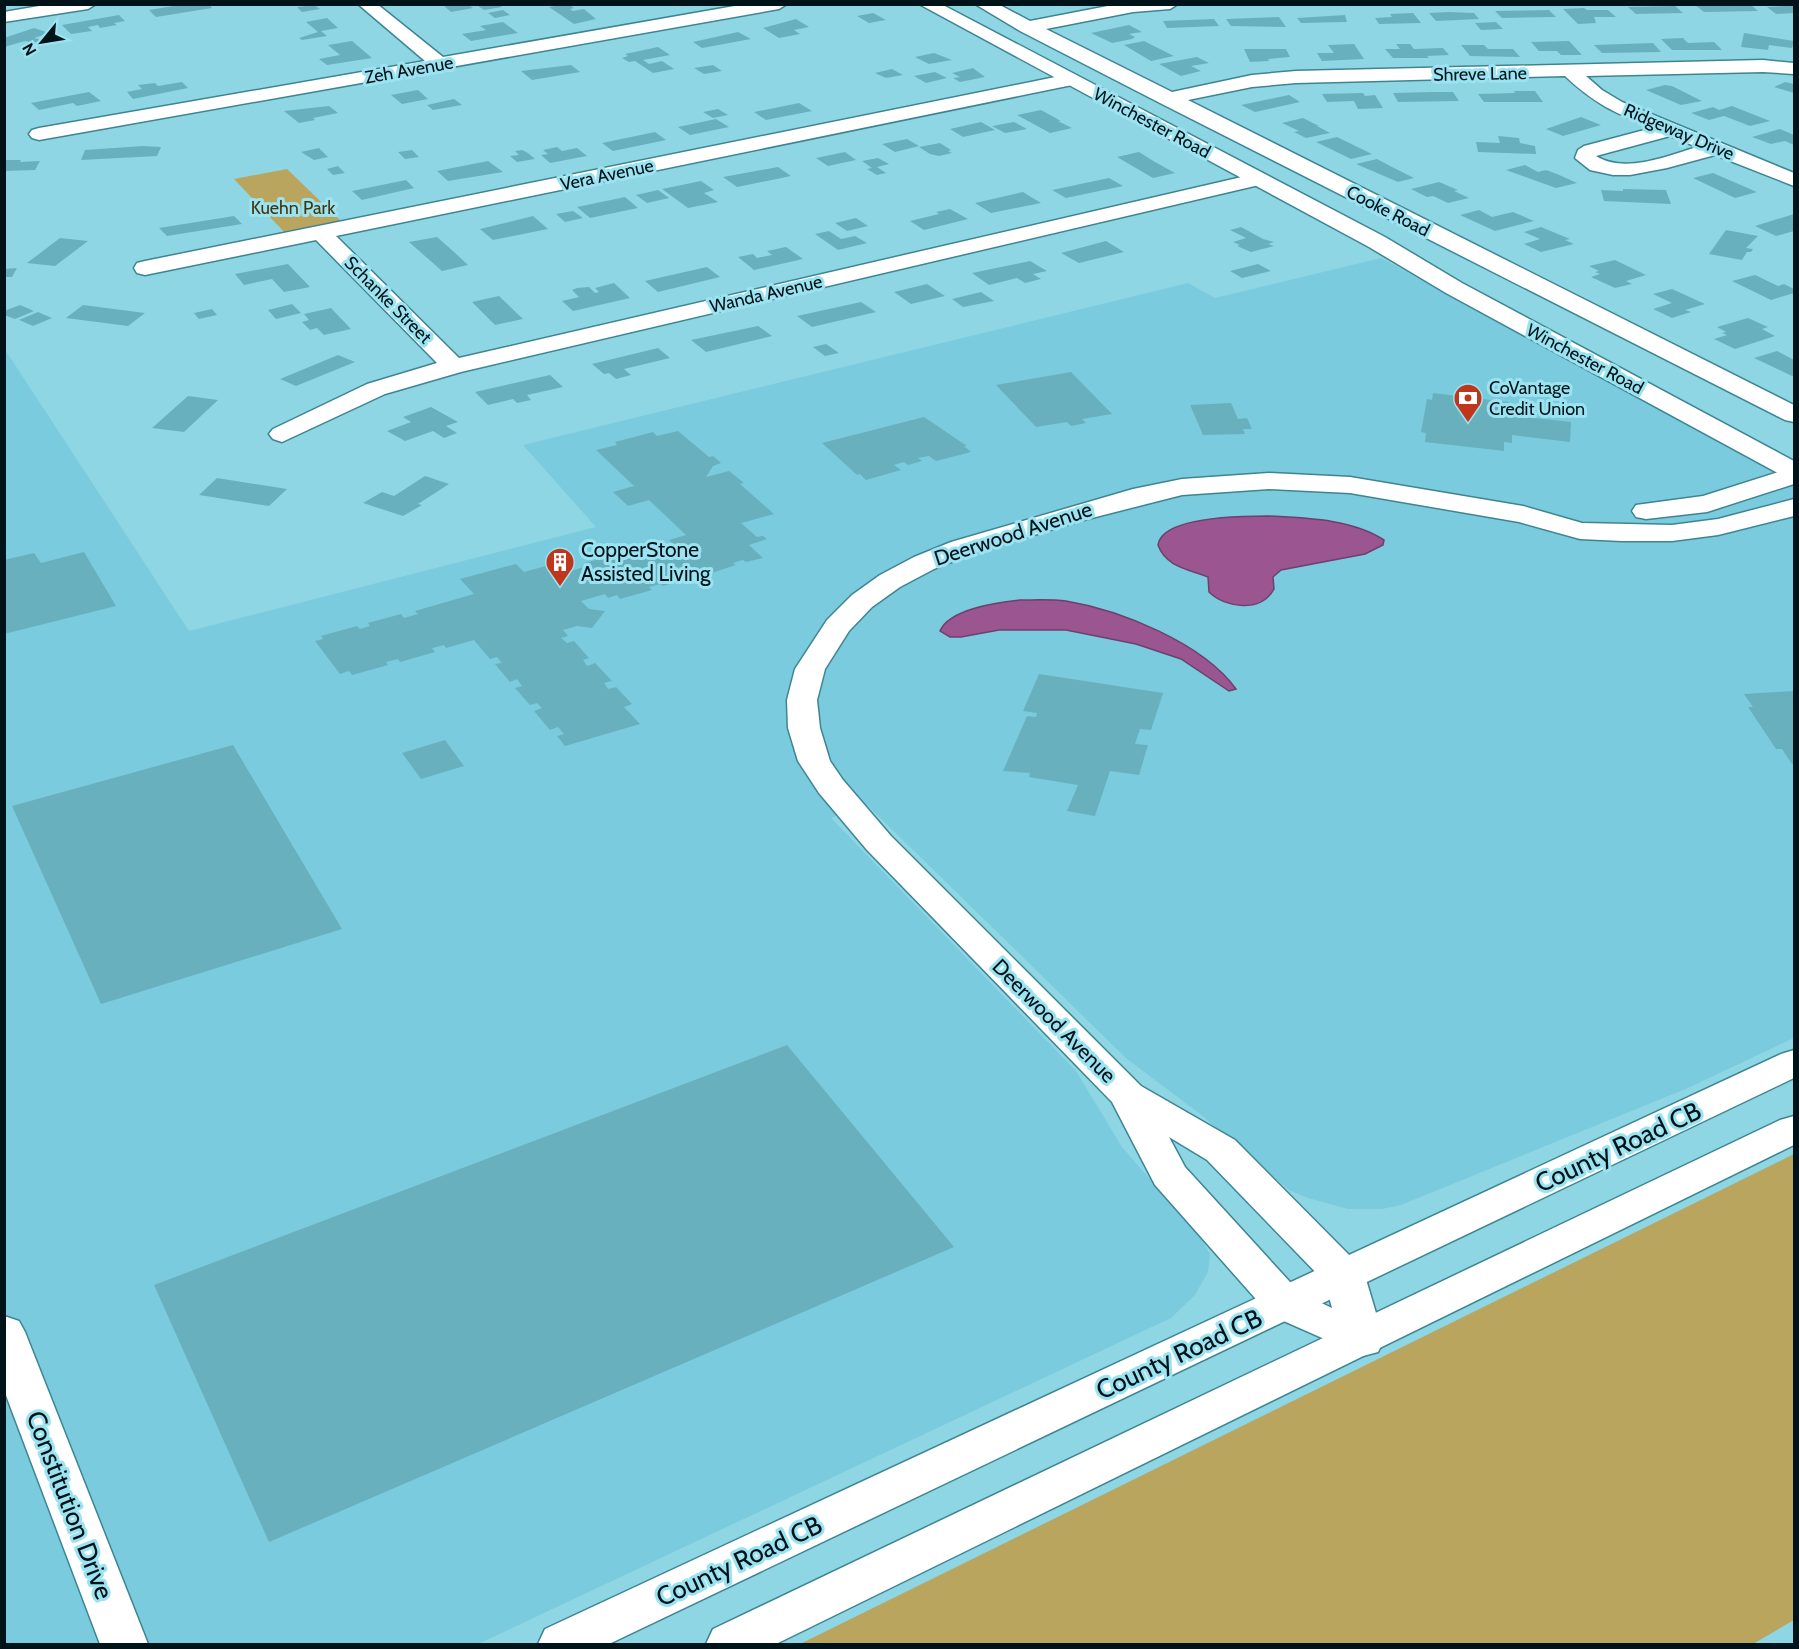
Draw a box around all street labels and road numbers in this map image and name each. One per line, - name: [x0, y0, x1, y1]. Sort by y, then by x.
- street label: Zeh Avenue: [363, 51, 455, 89]
- street label: Shreve Lane: [1433, 62, 1527, 86]
- street label: Winchester Road: [1090, 83, 1214, 163]
- street label: Ridgeway Drive: [1621, 99, 1737, 165]
- street label: Vera Avenue: [559, 154, 655, 196]
- street label: Cooke Road: [1343, 181, 1433, 241]
- street label: Schanke Street: [340, 252, 436, 348]
- street label: Wanda Avenue: [708, 270, 824, 318]
- street label: Winchester Road: [1523, 319, 1647, 399]
- street label: Deerwood Avenue: [931, 496, 1095, 571]
- street label: Deerwood Avenue: [987, 954, 1122, 1088]
- street label: County Road CB: [1530, 1095, 1706, 1199]
- street label: County Road CB: [1091, 1302, 1267, 1406]
- street label: Constitution Drive: [19, 1406, 121, 1604]
- street label: County Road CB: [651, 1509, 827, 1613]

